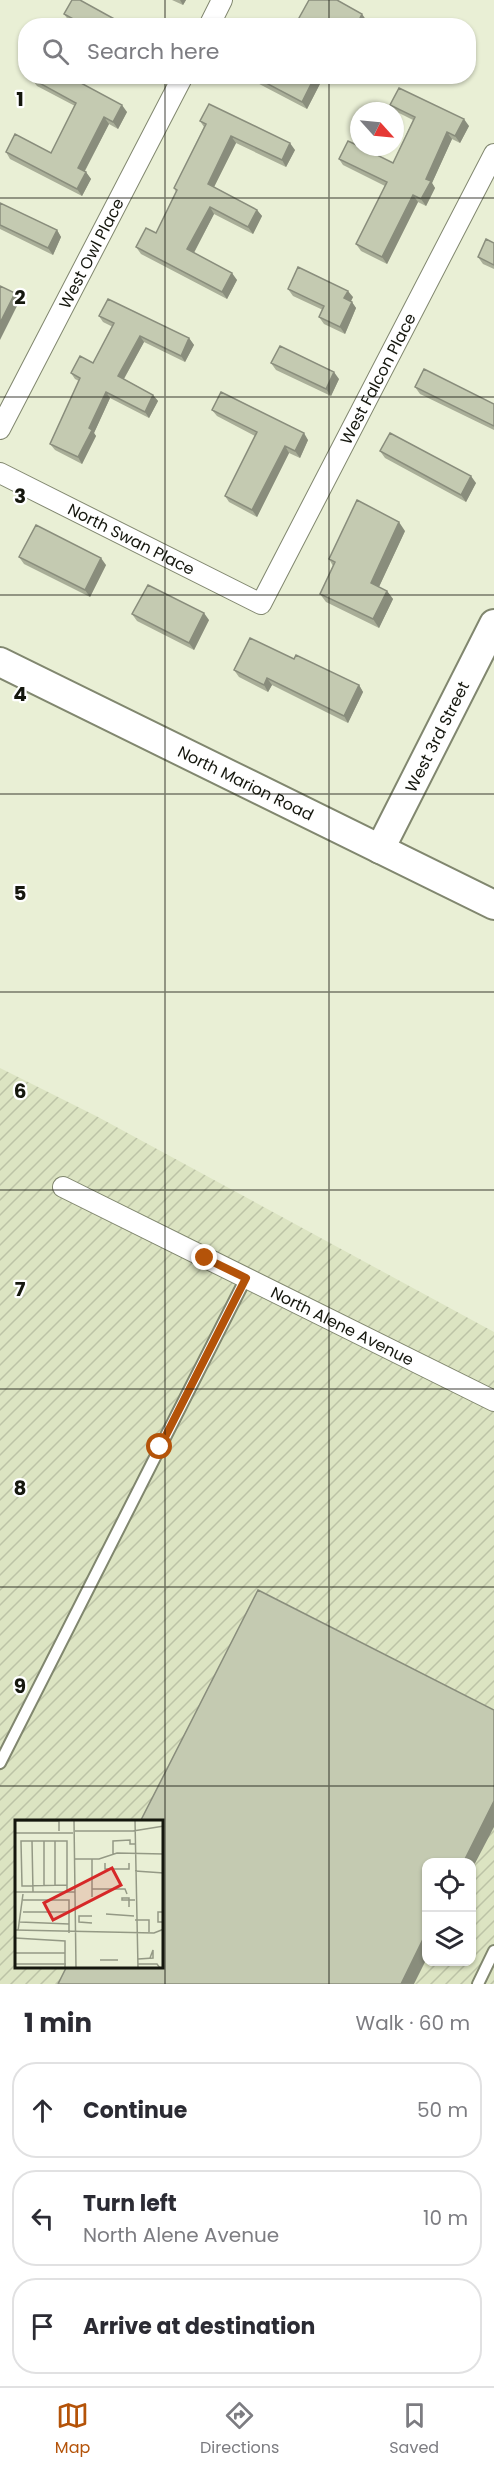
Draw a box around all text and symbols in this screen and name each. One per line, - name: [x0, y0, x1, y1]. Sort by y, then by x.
- search box: [18, 18, 476, 84]
- icon: search: [39, 35, 72, 68]
- text: Search here: [87, 36, 220, 67]
- text: 1: [16, 85, 24, 113]
- north arrow: [350, 102, 404, 156]
- street label: West Owl Place: [53, 194, 129, 312]
- text: 2: [14, 283, 26, 311]
- street label: West Falcon Place: [334, 309, 421, 448]
- text: 3: [14, 482, 26, 510]
- street label: North Swan Place: [64, 497, 199, 581]
- street label: West 3rd Street: [399, 677, 475, 796]
- text: 4: [13, 680, 27, 708]
- street label: North Marion Road: [174, 740, 318, 826]
- text: 5: [14, 879, 27, 907]
- text: 6: [14, 1077, 26, 1105]
- route end: [191, 1244, 217, 1270]
- text: 7: [15, 1275, 26, 1303]
- street label: North Alene Avenue: [267, 1281, 418, 1371]
- route start: [146, 1433, 172, 1459]
- text: 8: [14, 1474, 26, 1502]
- text: 9: [14, 1672, 26, 1700]
- inset map: [15, 1820, 164, 1969]
- map controls: [422, 1858, 476, 1966]
- button: locate: [422, 1858, 476, 1912]
- button: layers: [422, 1912, 476, 1966]
- text: 1 min: [24, 2005, 92, 2041]
- text: Walk · 60 m: [356, 2009, 470, 2037]
- icon: ahead: [26, 2094, 59, 2127]
- text: Continue: [83, 2095, 187, 2126]
- text: 50 m: [417, 2096, 468, 2124]
- text: Turn left: [83, 2188, 177, 2219]
- icon: left: [26, 2202, 59, 2235]
- text: 10 m: [423, 2204, 468, 2232]
- text: North Alene Avenue: [83, 2221, 279, 2249]
- icon: arrive: [26, 2310, 59, 2343]
- text: Arrive at destination: [83, 2311, 315, 2342]
- tab: Map: [55, 2399, 90, 2460]
- tab: Directions: [200, 2399, 279, 2460]
- tab: Saved: [389, 2399, 439, 2460]

